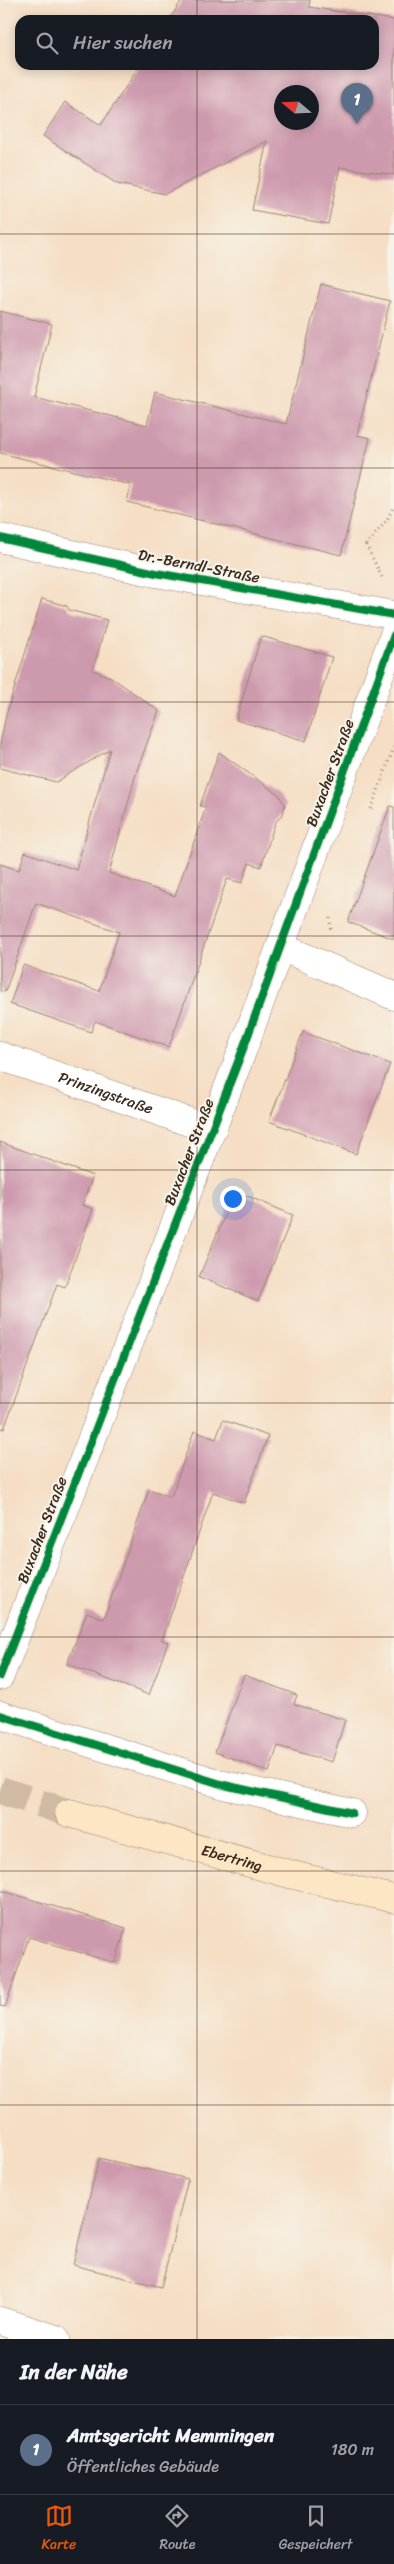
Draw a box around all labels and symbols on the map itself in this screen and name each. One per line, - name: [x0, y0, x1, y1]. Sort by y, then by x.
- pin: 1: [341, 83, 373, 124]
- north arrow: [274, 85, 319, 130]
- street label: Dr.-Berndl-Straße: [136, 541, 262, 591]
- street label: Buxacher Straße: [298, 715, 362, 831]
- street label: Prinzingstraße: [55, 1064, 157, 1122]
- street label: Buxacher Straße: [157, 1094, 221, 1209]
- your location: [220, 1186, 246, 1212]
- street label: Buxacher Straße: [10, 1472, 74, 1587]
- street label: Ebertring: [198, 1837, 265, 1879]

